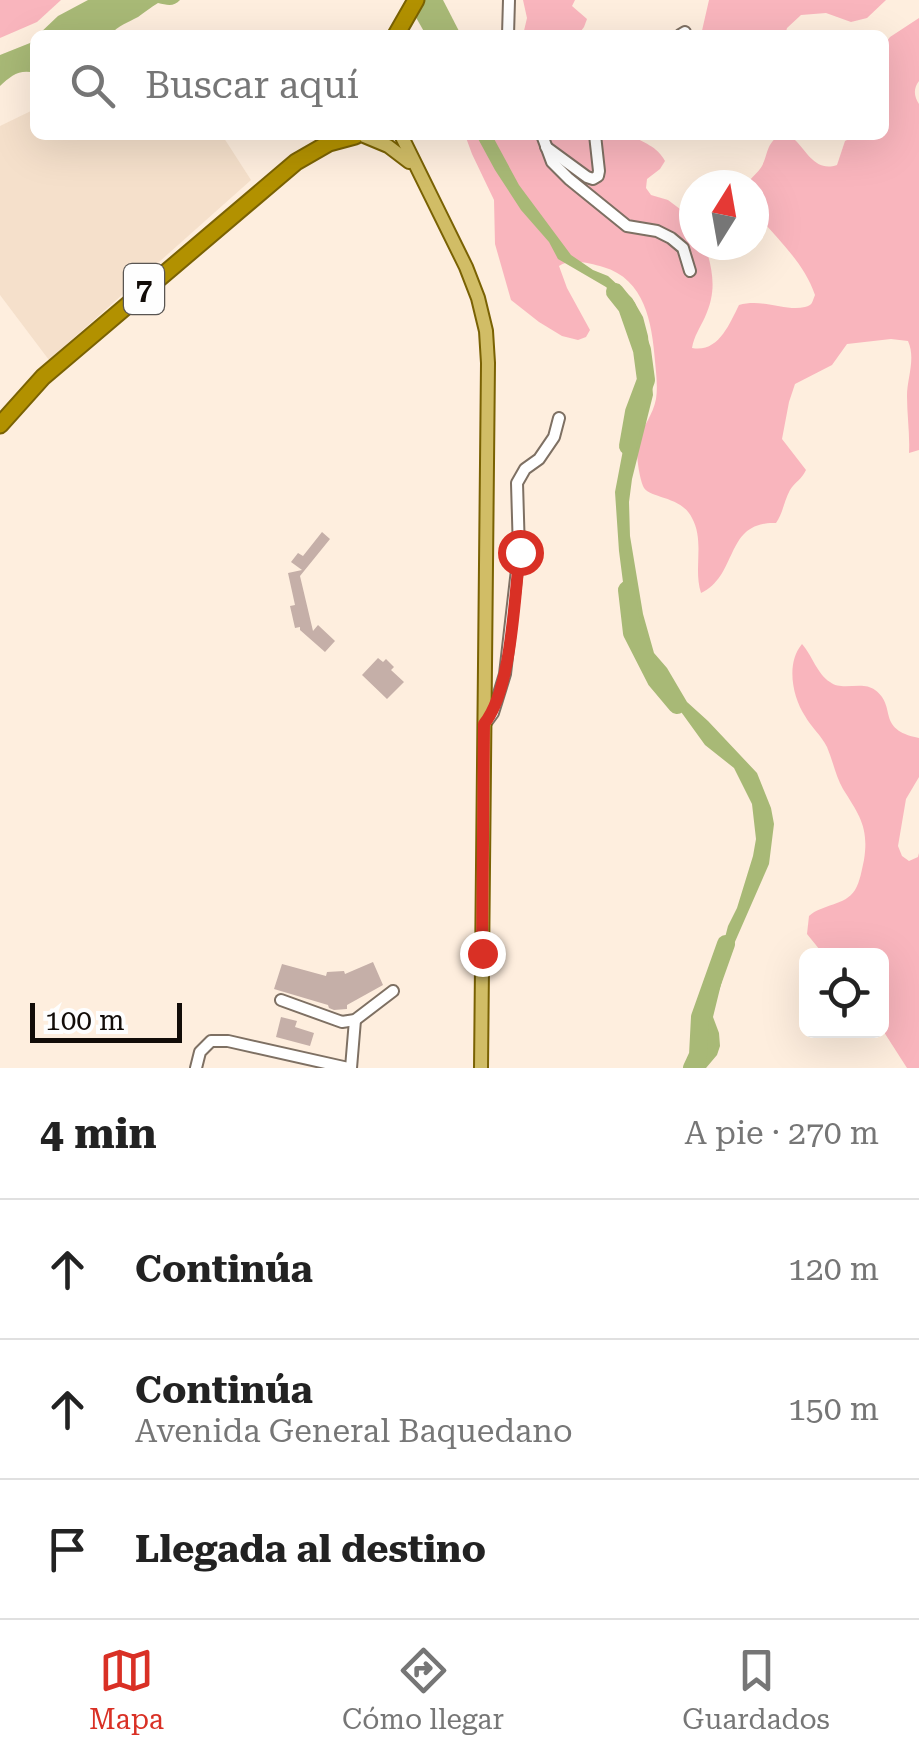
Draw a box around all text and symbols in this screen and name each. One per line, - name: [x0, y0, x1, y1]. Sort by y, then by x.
- search box: [30, 30, 889, 140]
- icon: search: [65, 58, 120, 113]
- text: Buscar aquí: [145, 63, 359, 107]
- north arrow: [679, 170, 769, 260]
- road number: 7: [124, 264, 164, 314]
- route start: [498, 530, 544, 576]
- route end: [460, 931, 506, 977]
- map controls: [799, 948, 889, 1038]
- button: locate: [799, 948, 889, 1038]
- scale bar: [30, 998, 182, 1042]
- text: 100 m: [45, 1004, 125, 1037]
- text: 4 min: [40, 1109, 157, 1158]
- text: A pie · 270 m: [685, 1114, 879, 1152]
- icon: ahead: [40, 1242, 95, 1297]
- text: Continúa: [135, 1247, 313, 1291]
- text: 120 m: [788, 1250, 879, 1288]
- text: Continúa: [135, 1368, 313, 1412]
- icon: ahead: [40, 1382, 95, 1437]
- text: 150 m: [788, 1390, 879, 1428]
- text: Avenida General Baquedano: [135, 1412, 573, 1450]
- icon: arrive: [40, 1522, 95, 1577]
- text: Llegada al destino: [135, 1527, 486, 1571]
- tab: Mapa: [89, 1643, 164, 1736]
- tab: Cómo llegar: [342, 1643, 504, 1736]
- tab: Guardados: [682, 1643, 830, 1736]

